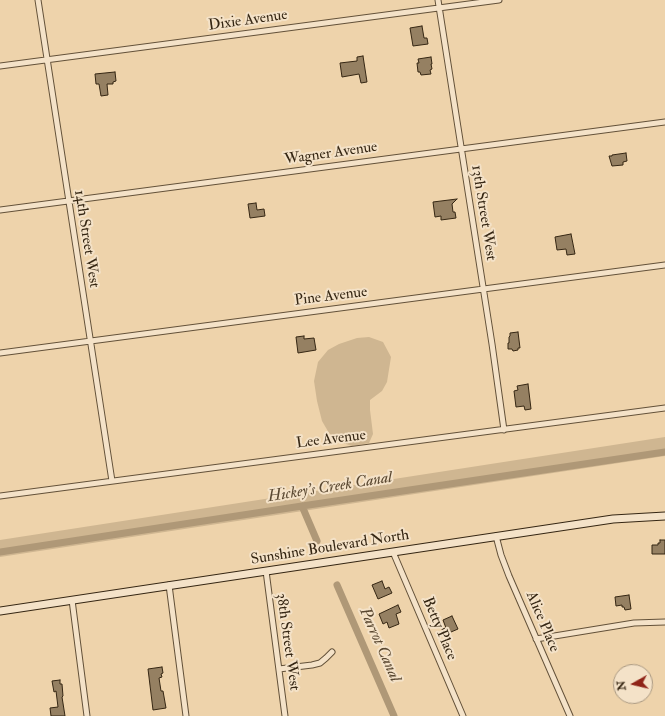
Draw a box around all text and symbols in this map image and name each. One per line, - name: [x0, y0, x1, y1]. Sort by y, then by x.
- street label: Dixie Avenue: [207, 7, 289, 35]
- street label: Wagner Avenue: [283, 139, 379, 169]
- street label: 13th Street West: [467, 164, 499, 262]
- street label: 14th Street West: [69, 189, 103, 289]
- street label: Pine Avenue: [294, 284, 368, 310]
- street label: Lee Avenue: [295, 427, 367, 453]
- water label: Hickey's Creek Canal: [267, 469, 393, 507]
- street label: Sunshine Boulevard North: [250, 527, 410, 569]
- street label: Alice Place: [521, 589, 563, 655]
- street label: 38th Street West: [271, 592, 303, 692]
- street label: Betty Place: [418, 595, 460, 663]
- water label: Parrot Canal: [354, 605, 404, 685]
- north arrow: [613, 664, 653, 704]
- text: N: [614, 680, 629, 691]

